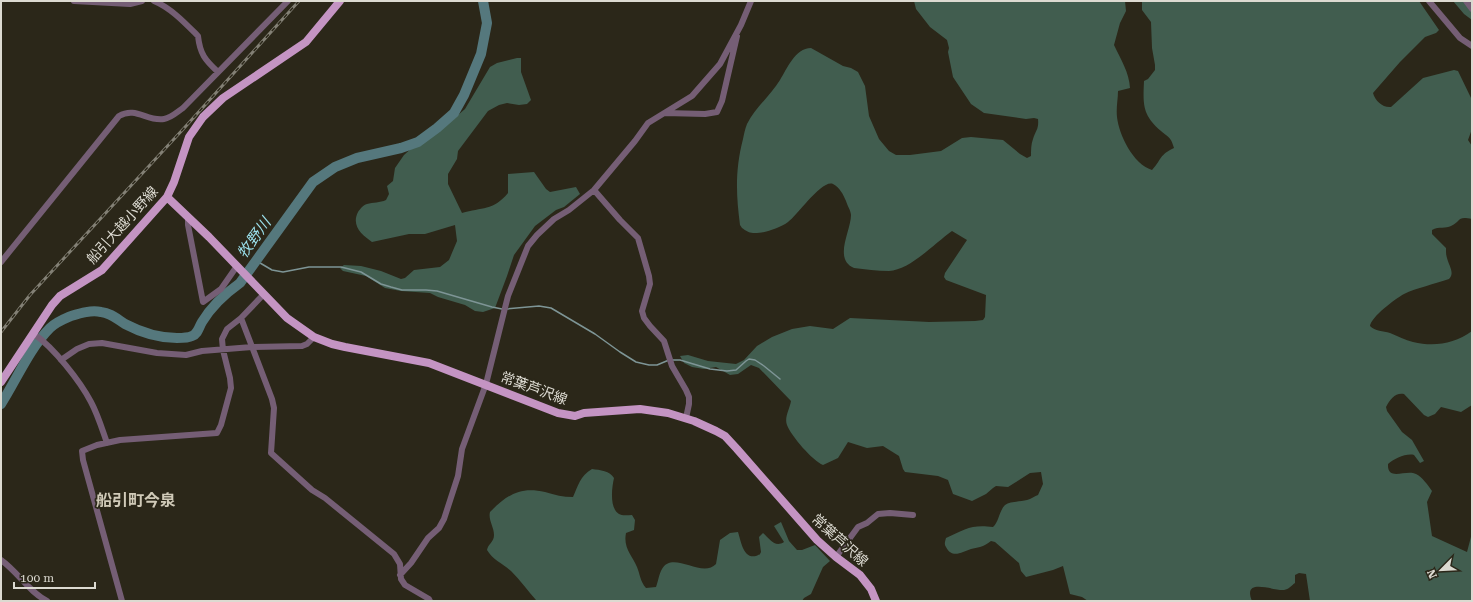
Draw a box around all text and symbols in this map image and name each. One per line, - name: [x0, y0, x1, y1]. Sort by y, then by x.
- street label: 船引大越小野線: [83, 183, 161, 267]
- water label: 牧野川: [233, 213, 276, 261]
- street label: 常葉芦沢線: [498, 369, 570, 407]
- district label: 船引町今泉: [96, 491, 176, 510]
- street label: 常葉芦沢線: [809, 511, 871, 569]
- north arrow: [1421, 550, 1461, 590]
- scale bar: [14, 564, 95, 590]
- text: N: [1424, 567, 1440, 580]
- text: 100 m: [20, 571, 54, 585]

